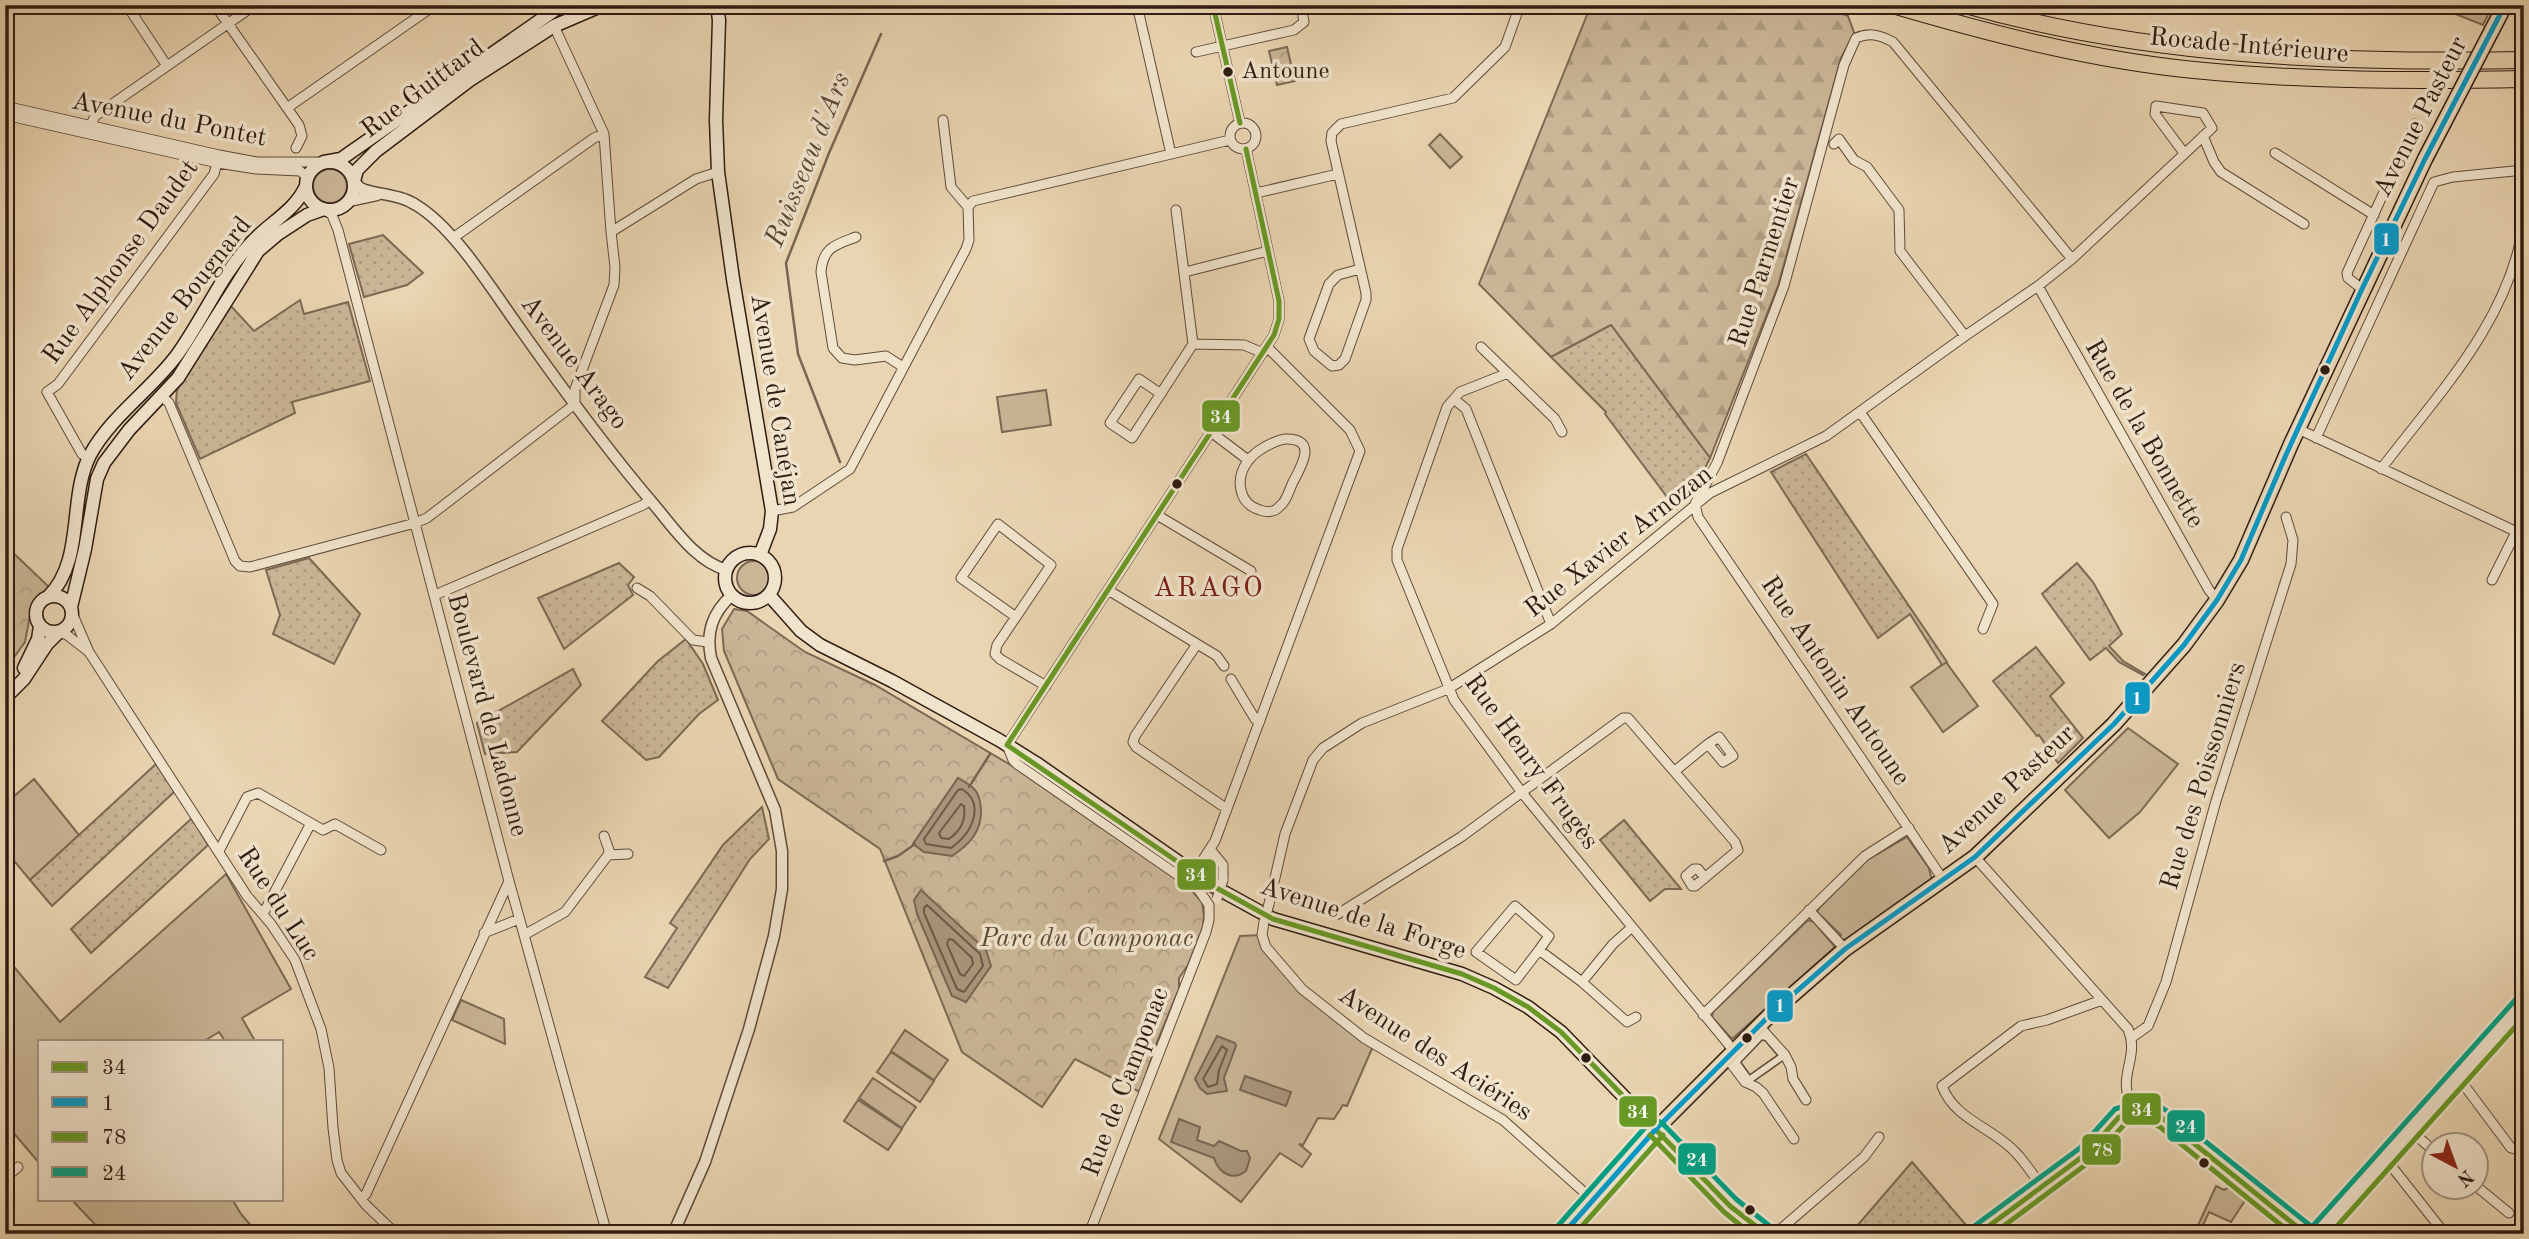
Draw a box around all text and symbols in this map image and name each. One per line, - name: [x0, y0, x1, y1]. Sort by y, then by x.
- street label: Rocade Intérieure: [2148, 24, 2350, 68]
- street label: Avenue Pasteur: [2369, 32, 2473, 201]
- street label: Rue Guittard: [357, 34, 489, 144]
- place label: Antoune: [1241, 60, 1329, 84]
- marker: Antoune: [1221, 65, 1235, 79]
- water label: Ruisseau d'Ars: [761, 69, 857, 252]
- street label: Avenue du Pontet: [69, 88, 269, 152]
- street label: Rue Alphonse Daudet: [38, 155, 204, 369]
- street label: Rue Parmentier: [1725, 173, 1805, 350]
- street label: Avenue Bougnard: [113, 212, 257, 386]
- line badge: 1: [2373, 222, 2400, 256]
- text: 1: [2380, 232, 2392, 251]
- street label: Avenue Arago: [515, 291, 633, 435]
- street label: Avenue de Canéjan: [745, 292, 805, 508]
- street label: Rue de la Bonnette: [2080, 335, 2208, 533]
- unlabelled marker: [2318, 363, 2332, 377]
- line badge: 34: [1201, 399, 1241, 433]
- text: 34: [1210, 409, 1232, 428]
- street label: Rue Xavier Arnozan: [1520, 461, 1718, 623]
- unlabelled marker: [1170, 477, 1184, 491]
- street label: Rue Antonin Antoune: [1755, 572, 1915, 790]
- district label: ARAGO: [1153, 575, 1265, 603]
- street label: Boulevard de Ladonne: [442, 591, 532, 839]
- street label: Rue des Poissonniers: [2157, 659, 2251, 893]
- street label: Rue Henry Frugès: [1459, 670, 1603, 854]
- line badge: 1: [2124, 681, 2151, 715]
- text: 1: [2131, 691, 2143, 710]
- street label: Avenue Pasteur: [1934, 720, 2081, 860]
- street label: Rue du Luc: [232, 843, 324, 965]
- line badge: 34: [1176, 858, 1217, 891]
- text: 34: [1185, 867, 1207, 886]
- street label: Avenue de la Forge: [1257, 873, 1469, 965]
- park label: Parc du Camponac: [979, 926, 1194, 952]
- street label: Avenue des Aciéries: [1334, 982, 1536, 1126]
- street label: Rue de Camponac: [1078, 984, 1174, 1180]
- line badge: 1: [1766, 989, 1794, 1023]
- text: 1: [1774, 998, 1786, 1017]
- unlabelled marker: [1740, 1031, 1754, 1045]
- legend: [38, 1040, 284, 1200]
- unlabelled marker: [1579, 1051, 1593, 1065]
- text: 34: [102, 1058, 126, 1079]
- line badge: 34: [2121, 1092, 2162, 1126]
- text: 1: [102, 1094, 114, 1115]
- line badge: 34: [1618, 1095, 1658, 1128]
- text: 34: [2131, 1102, 2153, 1121]
- text: 34: [1627, 1104, 1649, 1123]
- line badge: 24: [2166, 1109, 2206, 1143]
- text: 24: [2175, 1119, 2197, 1138]
- text: 78: [102, 1128, 126, 1149]
- north arrow: [2420, 1130, 2490, 1200]
- line badge: 78: [2081, 1133, 2122, 1166]
- line badge: 24: [1677, 1142, 1717, 1176]
- text: 78: [2091, 1142, 2113, 1161]
- text: 24: [1686, 1152, 1708, 1171]
- unlabelled marker: [2197, 1156, 2211, 1170]
- text: 24: [102, 1164, 126, 1185]
- text: N: [2452, 1165, 2476, 1189]
- unlabelled marker: [1743, 1203, 1757, 1217]

